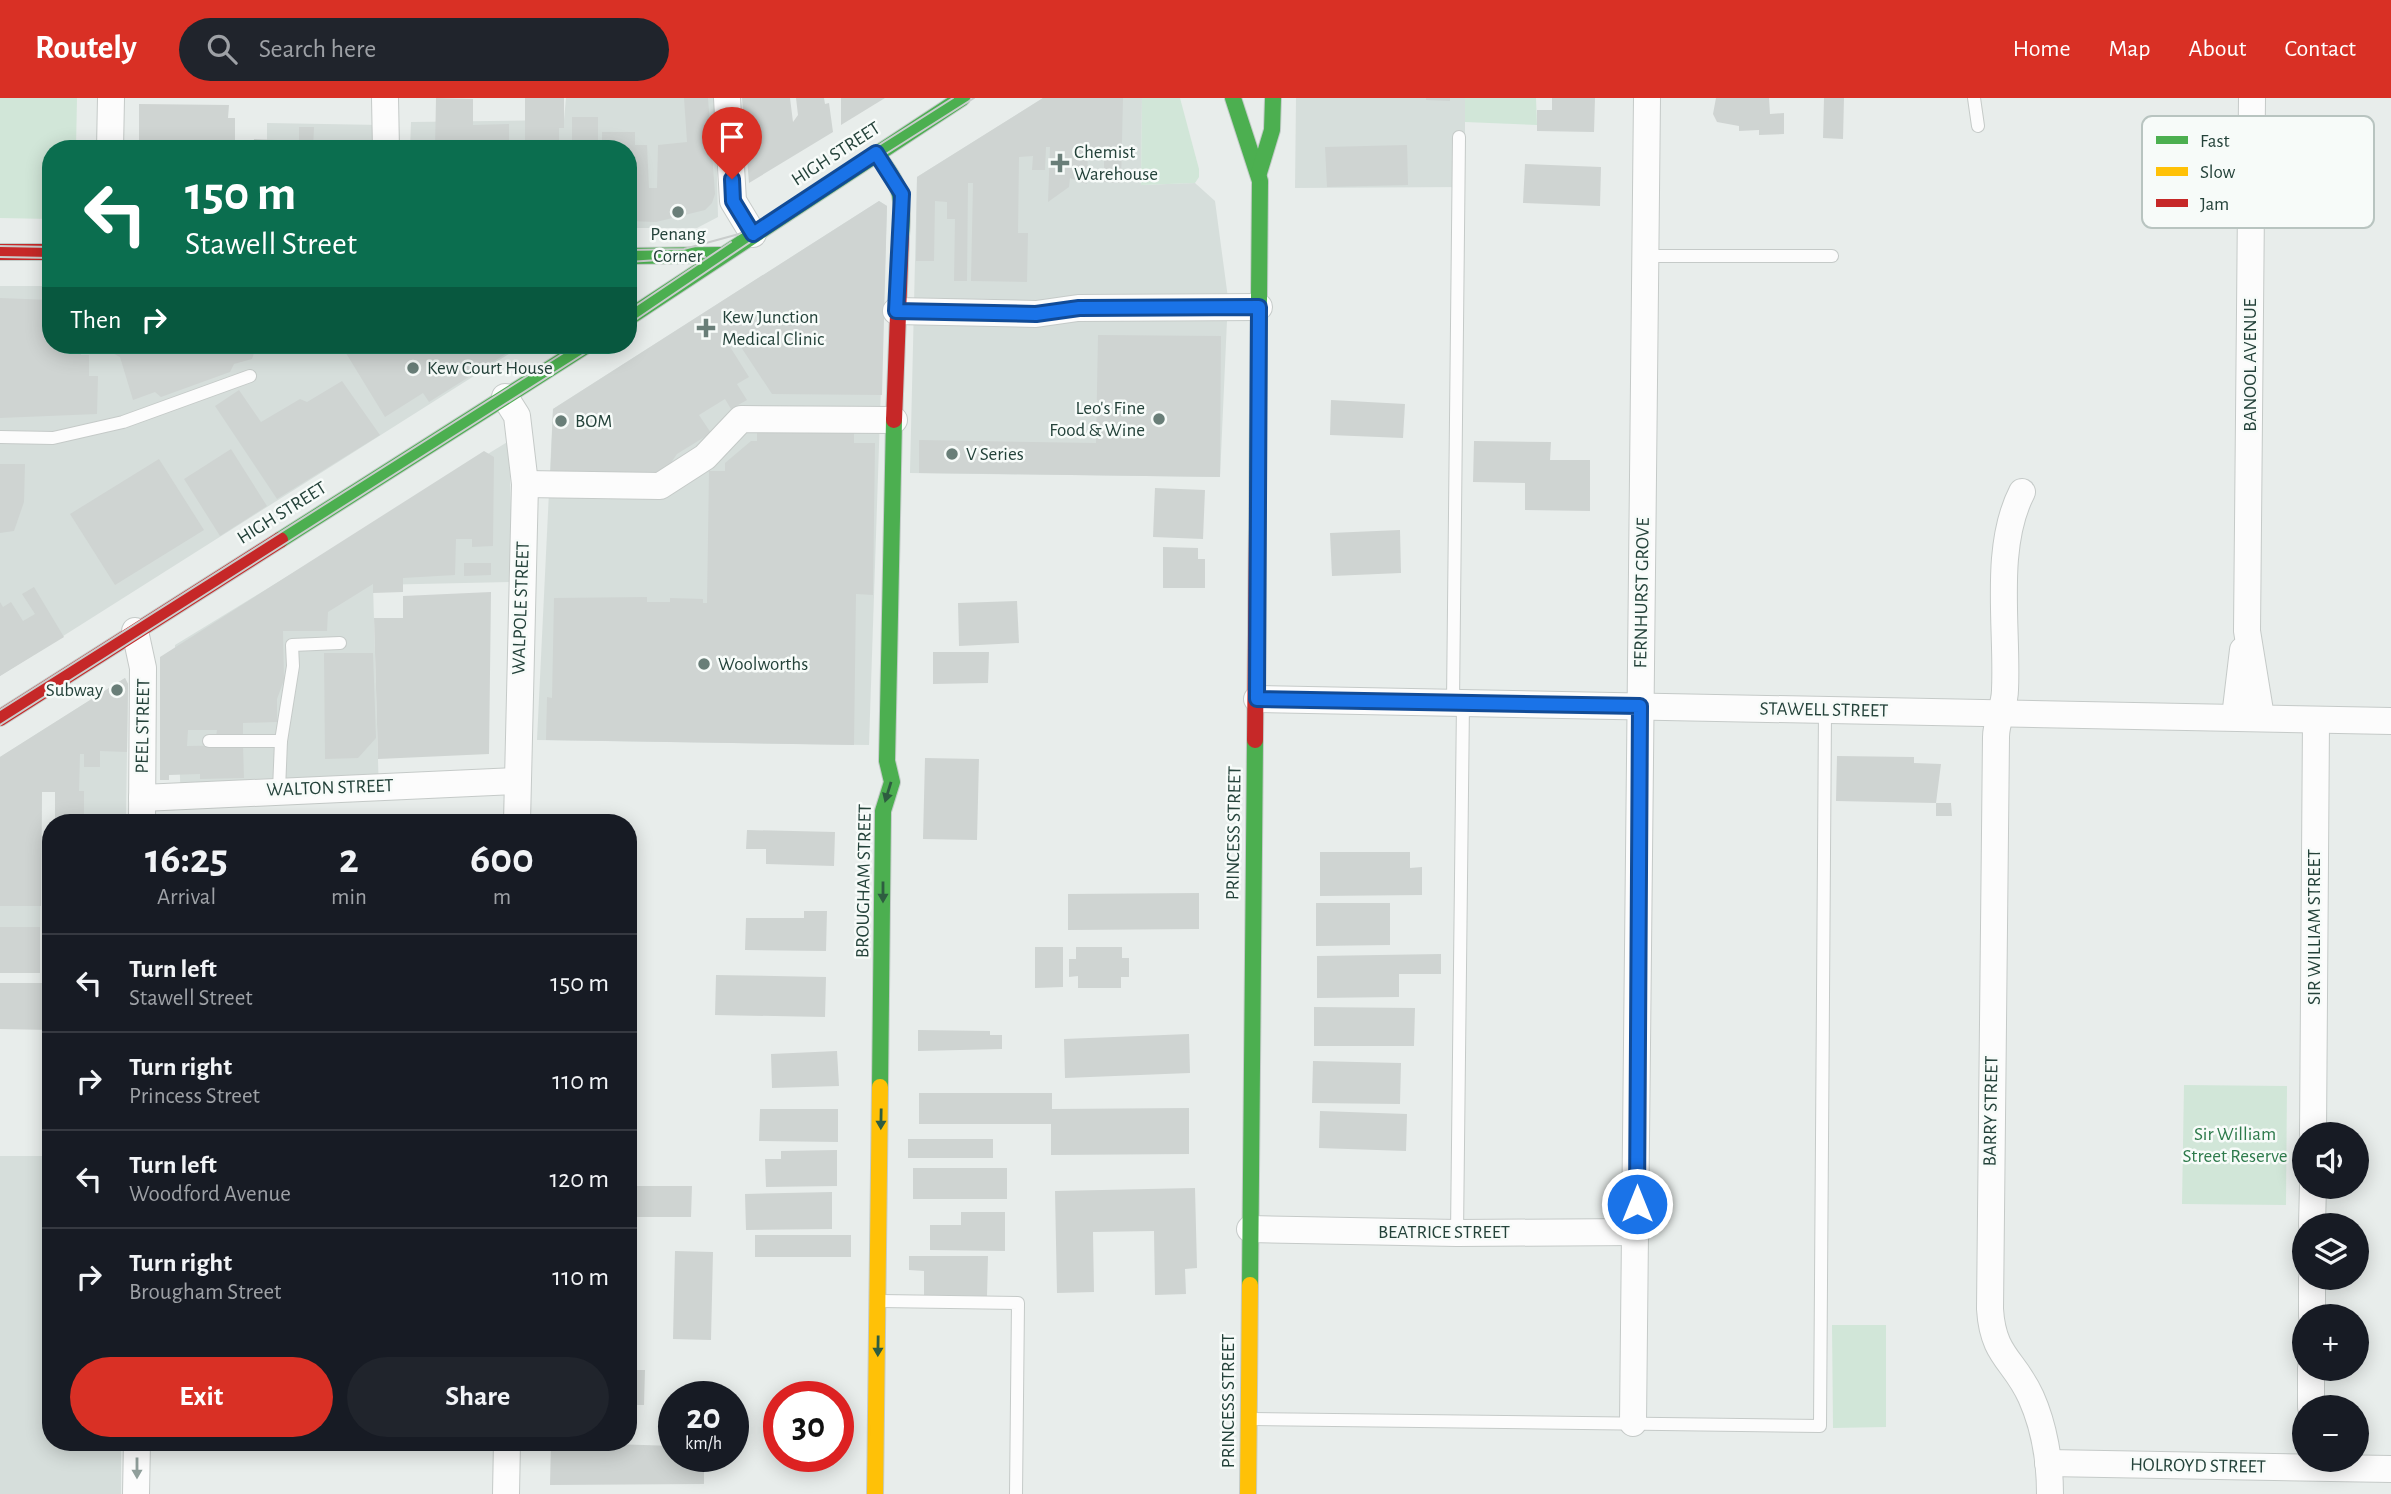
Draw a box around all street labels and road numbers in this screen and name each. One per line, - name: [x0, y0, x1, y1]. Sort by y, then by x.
- street label: HIGH STREET: [788, 118, 884, 190]
- street label: BANOOL AVENUE: [2241, 298, 2260, 432]
- street label: HIGH STREET: [234, 478, 330, 548]
- street label: FERNHURST GROVE: [1631, 517, 1653, 669]
- street label: WALPOLE STREET: [509, 541, 533, 675]
- street label: PEEL STREET: [133, 678, 153, 774]
- street label: STAWELL STREET: [1759, 699, 1889, 721]
- street label: PRINCESS STREET: [1223, 766, 1245, 900]
- street label: WALTON STREET: [266, 776, 394, 800]
- street label: BROUGHAM STREET: [853, 804, 875, 958]
- street label: SIR WILLIAM STREET: [2305, 849, 2324, 1005]
- street label: BARRY STREET: [1981, 1055, 2001, 1167]
- street label: BEATRICE STREET: [1378, 1223, 1510, 1242]
- street label: PRINCESS STREET: [1219, 1334, 1238, 1468]
- street label: HOLROYD STREET: [2130, 1455, 2266, 1477]

